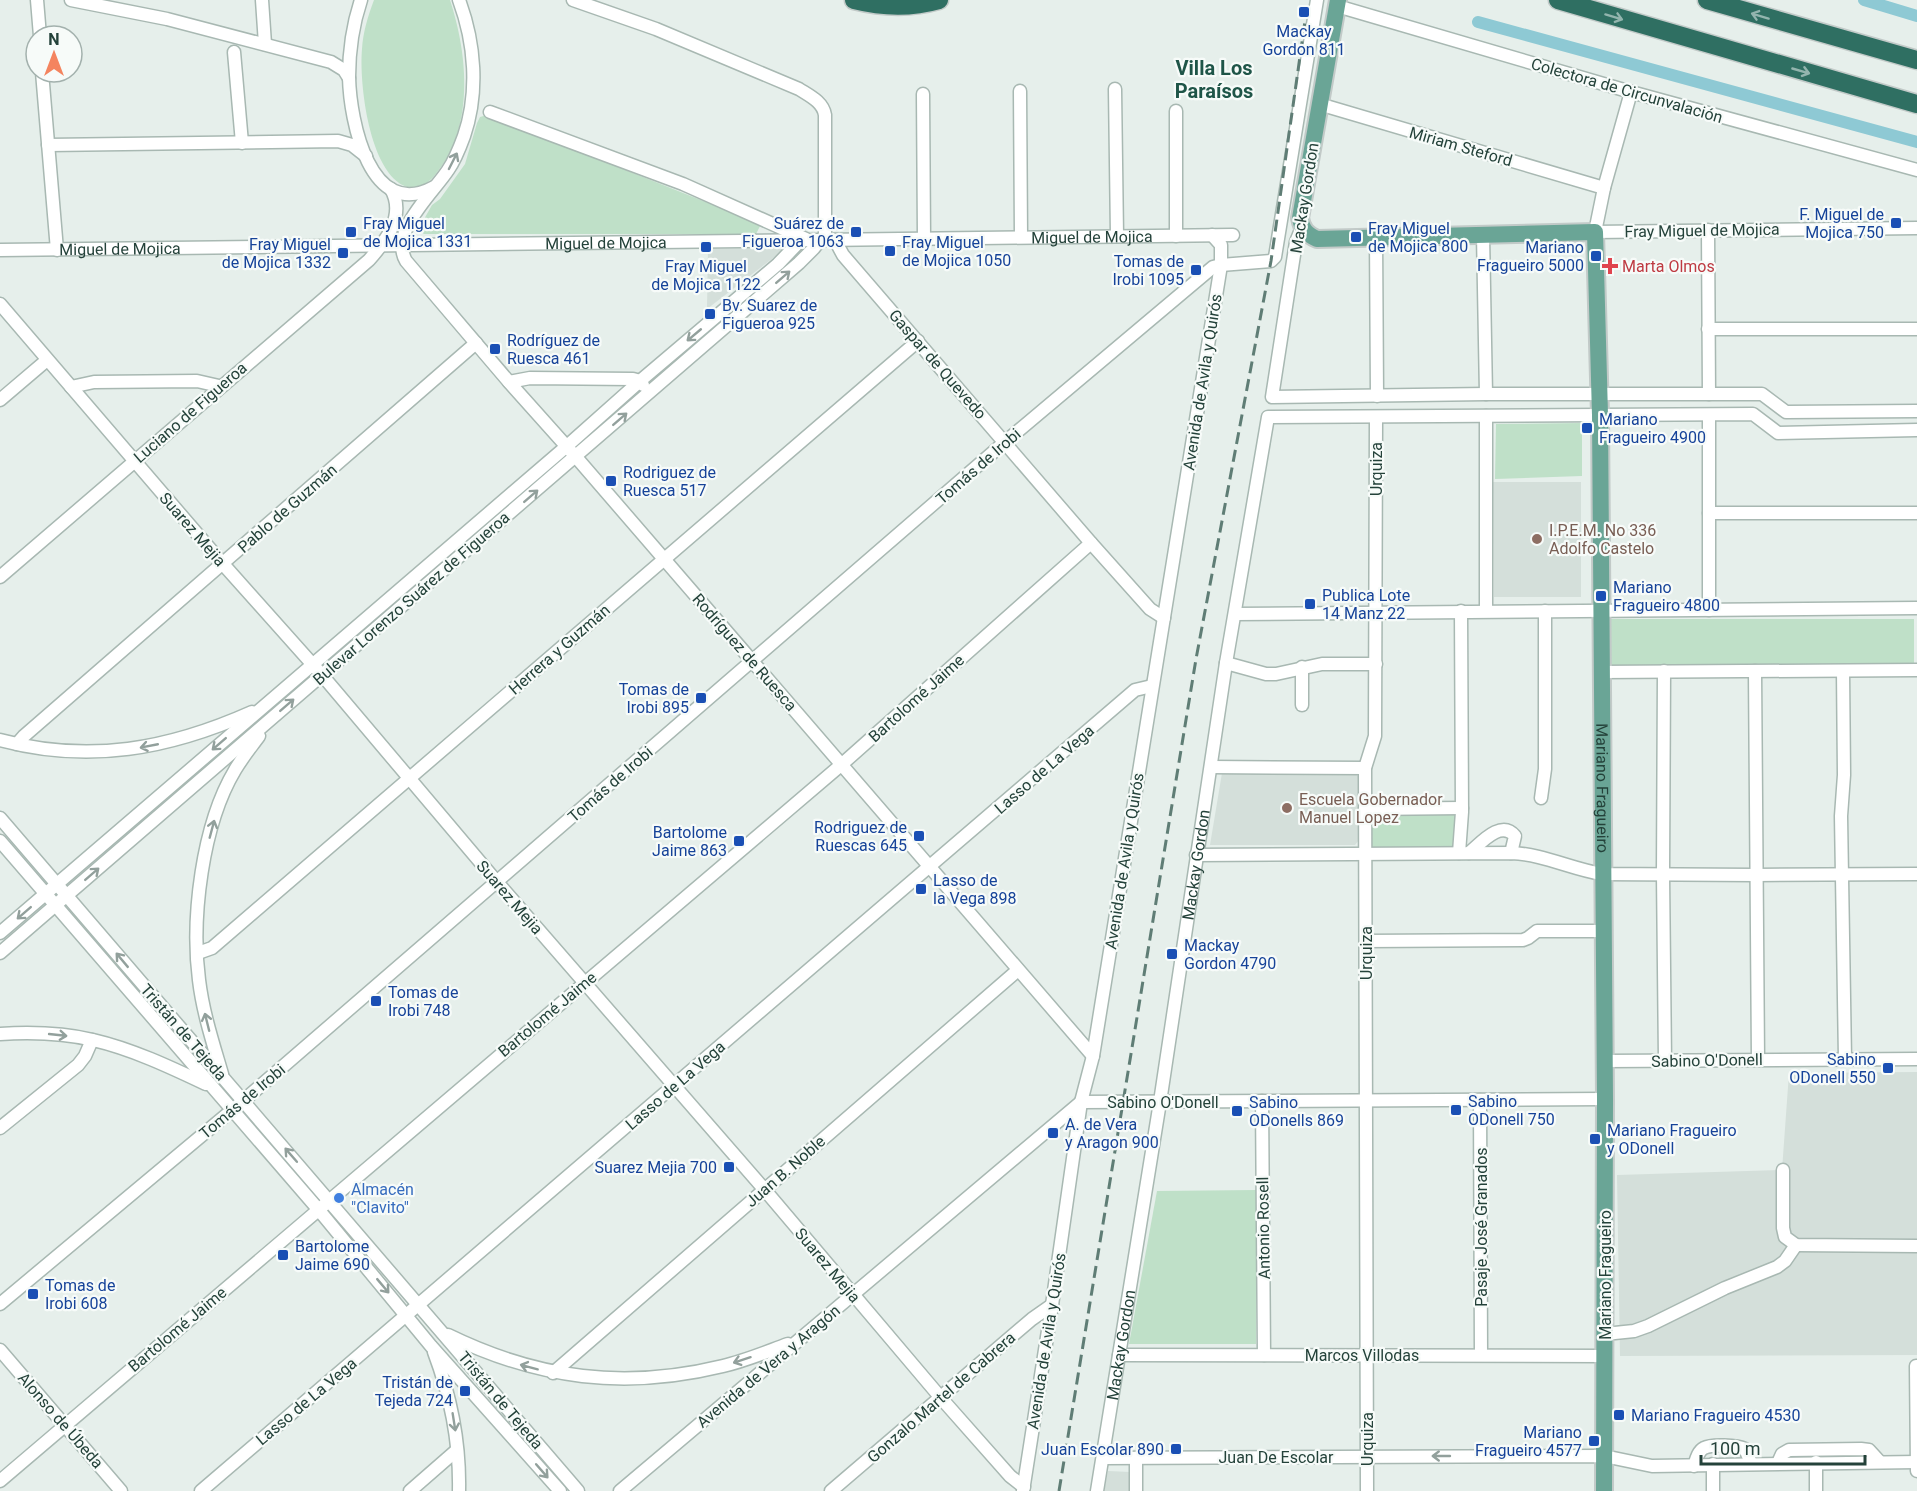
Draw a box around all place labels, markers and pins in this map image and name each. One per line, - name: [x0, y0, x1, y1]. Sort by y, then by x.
- marker: Mackay Gordon 811: [1297, 5, 1311, 19]
- place label: Mackay Gordon 811: [1262, 22, 1346, 59]
- place label: F. Miguel de Mojica 750: [1799, 205, 1884, 242]
- place label: Fray Miguel de Mojica 1331: [363, 214, 472, 251]
- place label: Suárez de Figueroa 1063: [742, 214, 844, 251]
- marker: F. Miguel de Mojica 750: [1889, 216, 1903, 230]
- place label: Fray Miguel de Mojica 800: [1368, 219, 1468, 256]
- marker: Fray Miguel de Mojica 1331: [344, 225, 358, 239]
- marker: Suárez de Figueroa 1063: [849, 225, 863, 239]
- marker: Fray Miguel de Mojica 800: [1349, 230, 1363, 244]
- place label: Fray Miguel de Mojica 1050: [902, 233, 1011, 270]
- place label: Fray Miguel de Mojica 1332: [222, 235, 331, 272]
- place label: Mariano Fragueiro 5000: [1477, 238, 1584, 275]
- marker: Fray Miguel de Mojica 1122: [699, 240, 713, 254]
- marker: Fray Miguel de Mojica 1050: [883, 244, 897, 258]
- marker: Fray Miguel de Mojica 1332: [336, 246, 350, 260]
- marker: Mariano Fragueiro 5000: [1589, 249, 1603, 263]
- place label: Tomas de Irobi 1095: [1112, 252, 1184, 289]
- place label: Fray Miguel de Mojica 1122: [651, 257, 761, 294]
- place label: Marta Olmos: [1622, 257, 1715, 276]
- marker: Marta Olmos: [1603, 259, 1617, 273]
- marker: Tomas de Irobi 1095: [1189, 263, 1203, 277]
- place label: Bv. Suarez de Figueroa 925: [722, 296, 817, 333]
- marker: Bv. Suarez de Figueroa 925: [703, 307, 717, 321]
- place label: Rodríguez de Ruesca 461: [507, 331, 600, 368]
- marker: Rodríguez de Ruesca 461: [488, 342, 502, 356]
- place label: Mariano Fragueiro 4900: [1599, 410, 1706, 447]
- marker: Mariano Fragueiro 4900: [1580, 421, 1594, 435]
- place label: Rodriguez de Ruesca 517: [623, 463, 716, 500]
- marker: Rodriguez de Ruesca 517: [604, 474, 618, 488]
- place label: I.P.E.M. No 336 Adolfo Castelo: [1549, 521, 1656, 558]
- marker: I.P.E.M. No 336 Adolfo Castelo: [1530, 532, 1544, 546]
- place label: Mariano Fragueiro 4800: [1613, 578, 1720, 615]
- place label: Publica Lote 14 Manz 22: [1322, 586, 1410, 623]
- marker: Mariano Fragueiro 4800: [1594, 589, 1608, 603]
- marker: Publica Lote 14 Manz 22: [1303, 597, 1317, 611]
- place label: Tomas de Irobi 895: [619, 680, 689, 717]
- marker: Tomas de Irobi 895: [694, 691, 708, 705]
- place label: Escuela Gobernador Manuel Lopez: [1299, 790, 1443, 827]
- marker: Escuela Gobernador Manuel Lopez: [1280, 801, 1294, 815]
- place label: Rodriguez de Ruescas 645: [814, 818, 907, 855]
- place label: Bartolome Jaime 863: [652, 823, 727, 860]
- marker: Rodriguez de Ruescas 645: [912, 829, 926, 843]
- marker: Bartolome Jaime 863: [732, 834, 746, 848]
- place label: Lasso de la Vega 898: [933, 871, 1017, 908]
- marker: Lasso de la Vega 898: [914, 882, 928, 896]
- place label: Mackay Gordon 4790: [1184, 936, 1276, 973]
- marker: Mackay Gordon 4790: [1165, 947, 1179, 961]
- place label: Tomas de Irobi 748: [388, 983, 458, 1020]
- marker: Tomas de Irobi 748: [369, 994, 383, 1008]
- place label: Sabino ODonell 550: [1789, 1050, 1876, 1087]
- marker: Sabino ODonell 550: [1881, 1061, 1895, 1075]
- place label: Sabino ODonell 750: [1468, 1092, 1555, 1129]
- place label: Sabino ODonells 869: [1249, 1093, 1344, 1130]
- marker: Sabino ODonell 750: [1449, 1103, 1463, 1117]
- marker: Sabino ODonells 869: [1230, 1104, 1244, 1118]
- place label: A. de Vera y Aragon 900: [1065, 1115, 1159, 1152]
- place label: Mariano Fragueiro y ODonell: [1607, 1121, 1737, 1158]
- marker: A. de Vera y Aragon 900: [1046, 1126, 1060, 1140]
- marker: Mariano Fragueiro y ODonell: [1588, 1132, 1602, 1146]
- place label: Suarez Mejia 700: [594, 1158, 717, 1177]
- marker: Suarez Mejia 700: [722, 1160, 736, 1174]
- place label: Almacén "Clavito": [351, 1180, 414, 1217]
- marker: Almacén "Clavito": [332, 1191, 346, 1205]
- place label: Bartolome Jaime 690: [295, 1237, 370, 1274]
- marker: Bartolome Jaime 690: [276, 1248, 290, 1262]
- place label: Tomas de Irobi 608: [45, 1276, 115, 1313]
- marker: Tomas de Irobi 608: [26, 1287, 40, 1301]
- place label: Tristán de Tejeda 724: [375, 1373, 453, 1410]
- marker: Tristán de Tejeda 724: [458, 1384, 472, 1398]
- place label: Mariano Fragueiro 4530: [1631, 1406, 1801, 1425]
- marker: Mariano Fragueiro 4530: [1612, 1408, 1626, 1422]
- place label: Mariano Fragueiro 4577: [1475, 1423, 1582, 1460]
- marker: Mariano Fragueiro 4577: [1587, 1434, 1601, 1448]
- place label: Juan Escolar 890: [1041, 1440, 1164, 1459]
- marker: Juan Escolar 890: [1169, 1442, 1183, 1456]

